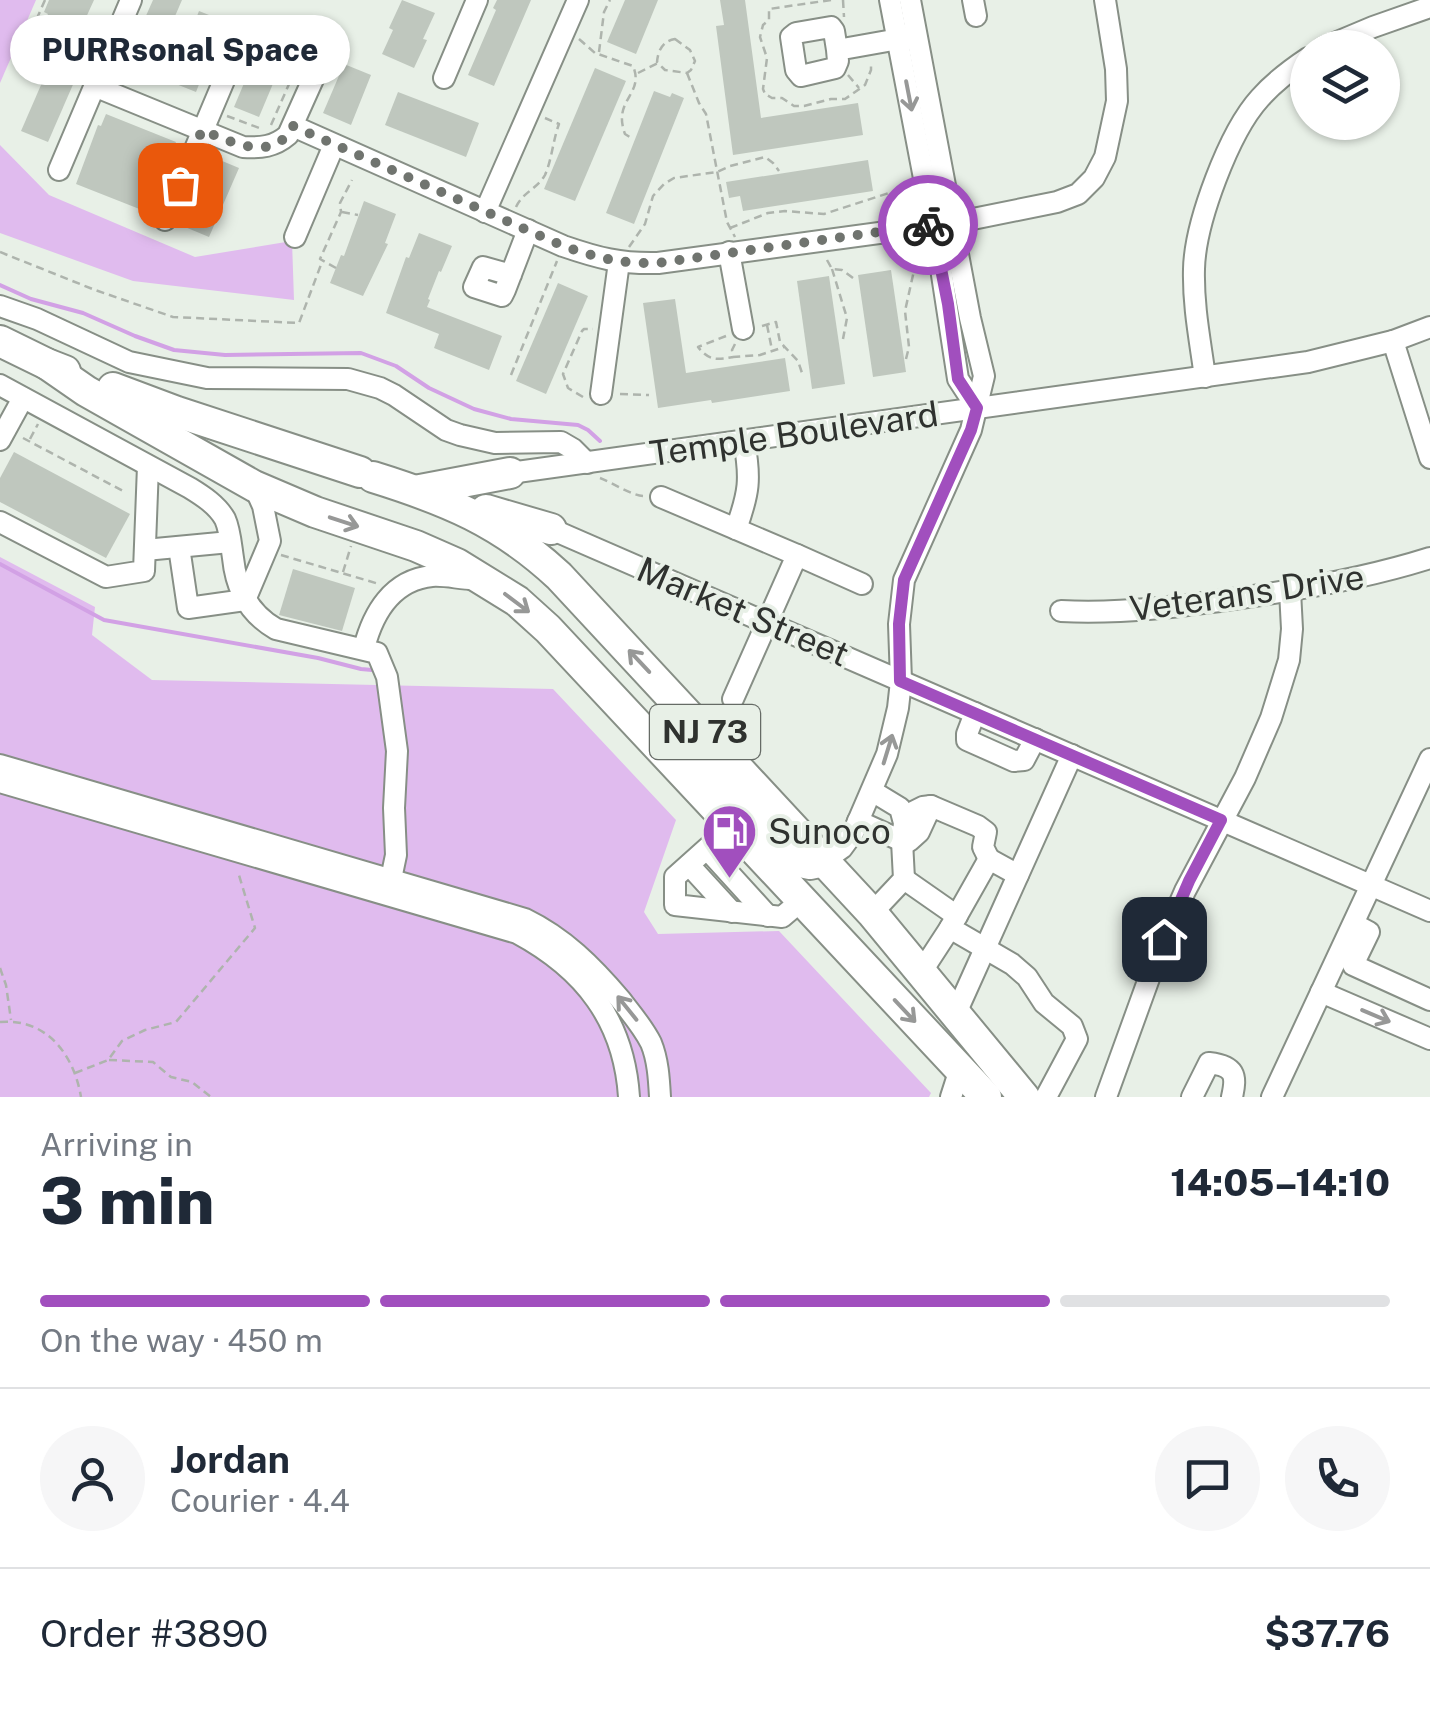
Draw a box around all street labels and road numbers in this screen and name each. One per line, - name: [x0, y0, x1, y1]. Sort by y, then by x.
- street label: Temple Boulevard: [647, 393, 941, 474]
- street label: Market Street: [631, 548, 855, 675]
- street label: Veterans Drive: [1127, 556, 1367, 629]
- road number: NJ 73: [650, 705, 760, 759]

